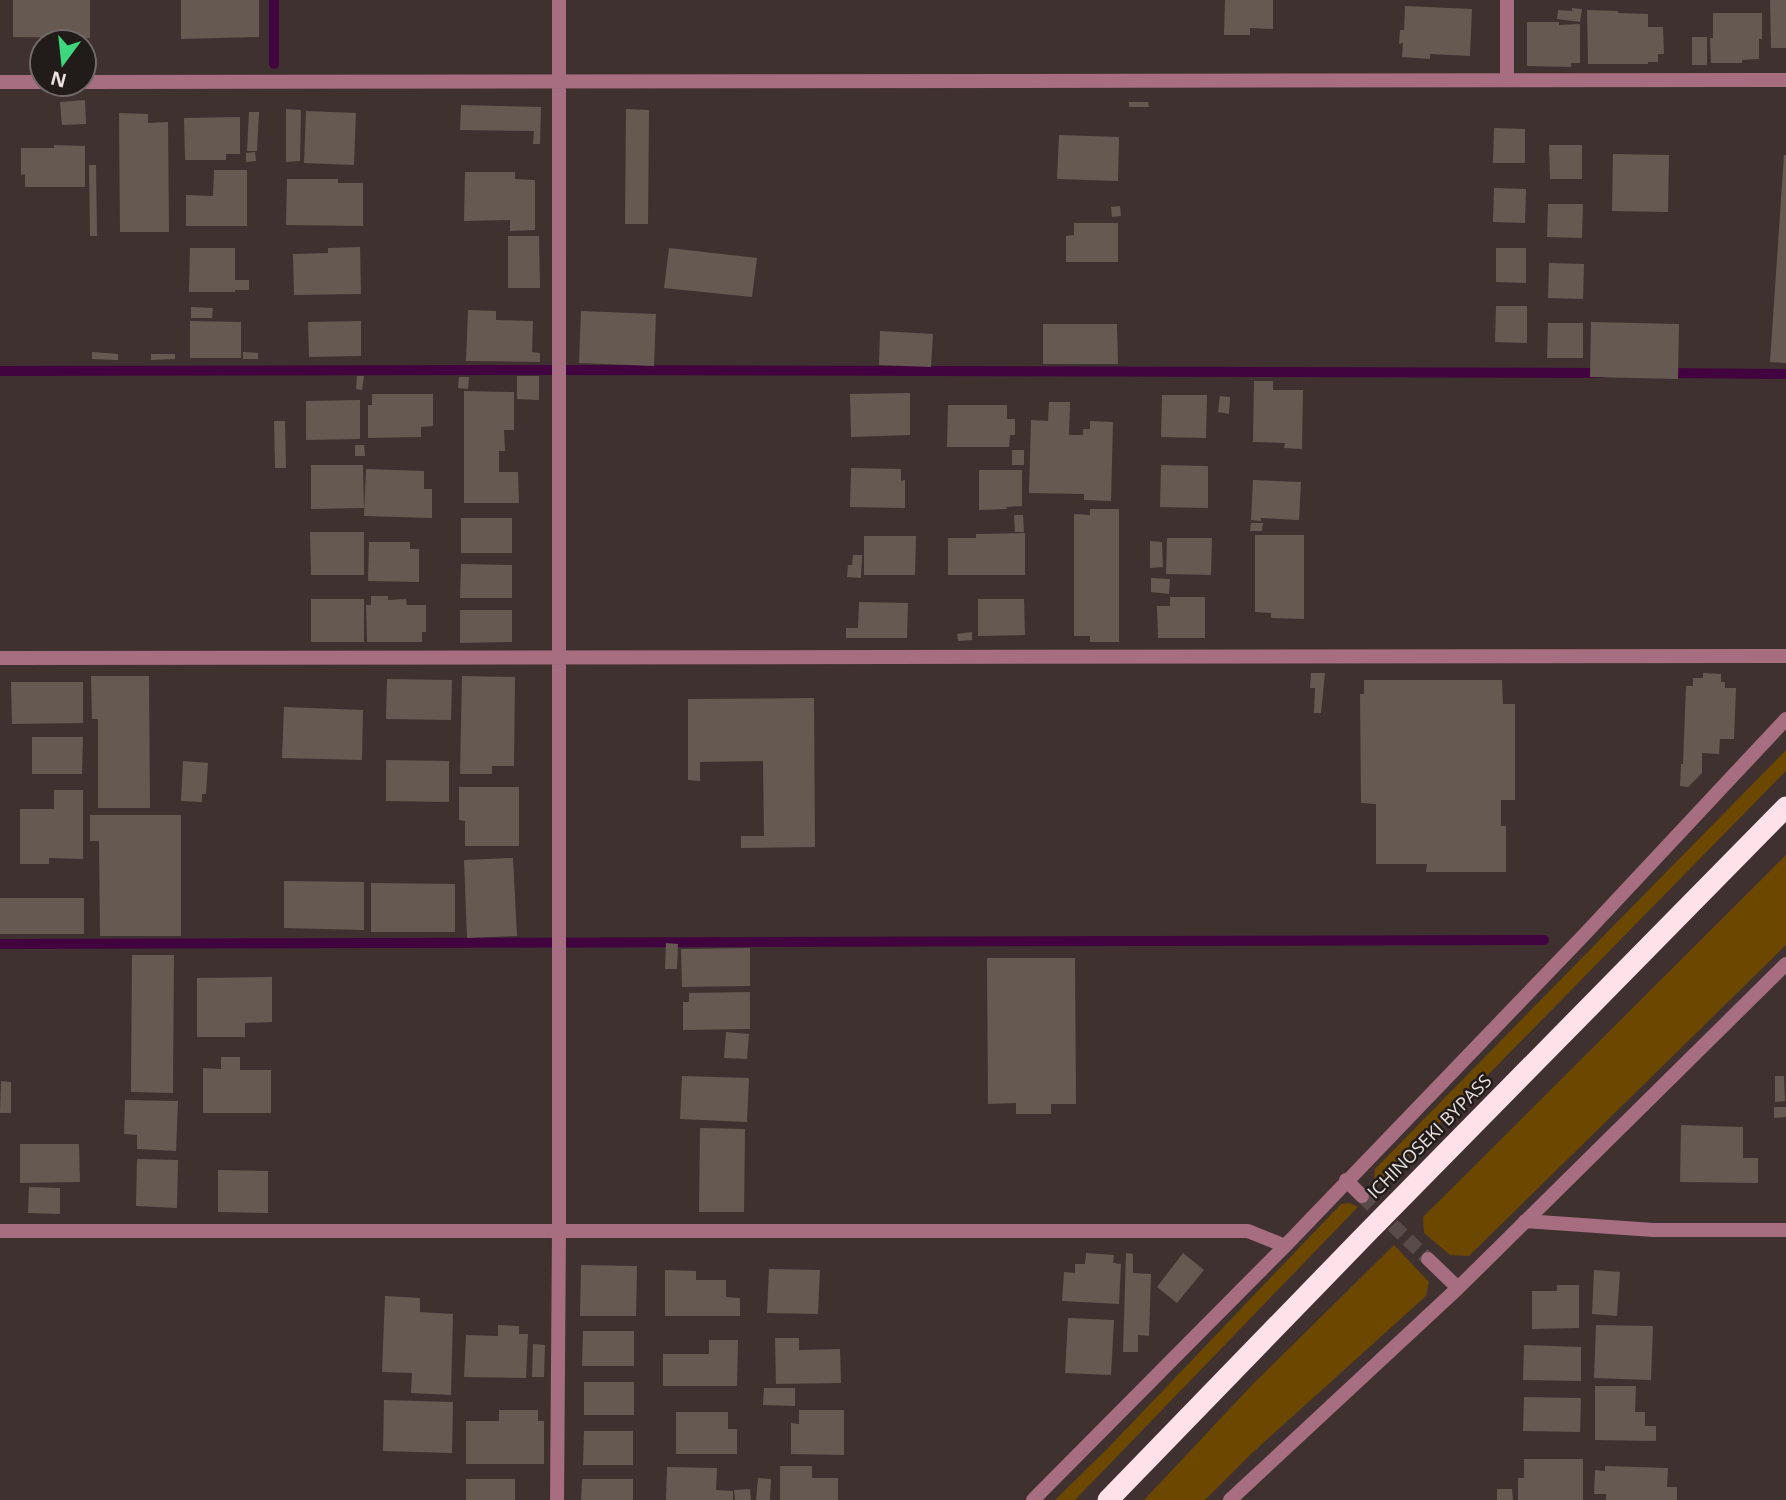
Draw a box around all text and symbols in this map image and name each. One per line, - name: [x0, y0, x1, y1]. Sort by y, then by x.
- north arrow: [28, 28, 98, 98]
- text: N: [48, 65, 69, 94]
- street label: ICHINOSEKI BYPASS: [1362, 1069, 1496, 1203]

